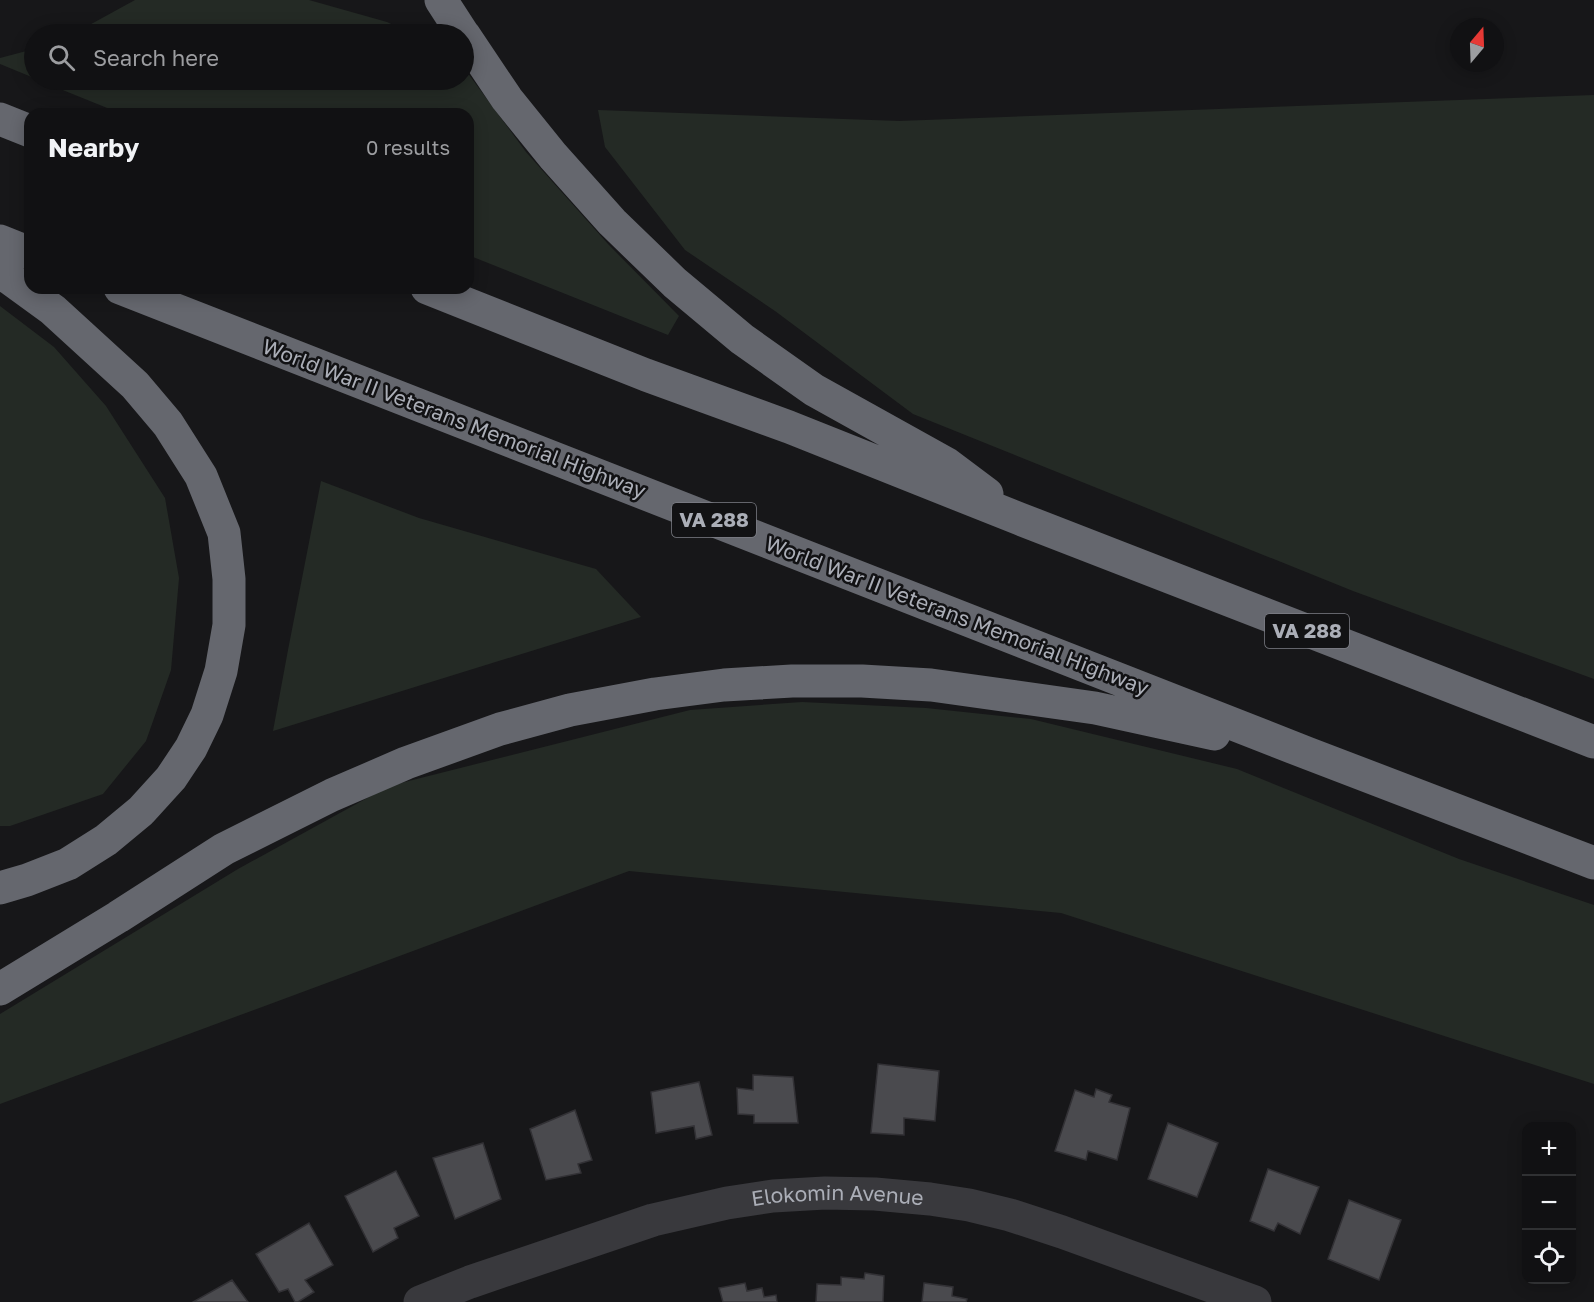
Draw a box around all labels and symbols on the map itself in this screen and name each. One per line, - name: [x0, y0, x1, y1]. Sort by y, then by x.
- north arrow: [1450, 18, 1504, 72]
- street label: World War II Veterans Memorial Highway: [259, 333, 650, 504]
- road number: VA 288: [672, 503, 756, 537]
- street label: World War II Veterans Memorial Highway: [762, 530, 1153, 701]
- road number: VA 288: [1265, 614, 1349, 648]
- street label: Elokomin Avenue: [749, 1179, 925, 1211]

